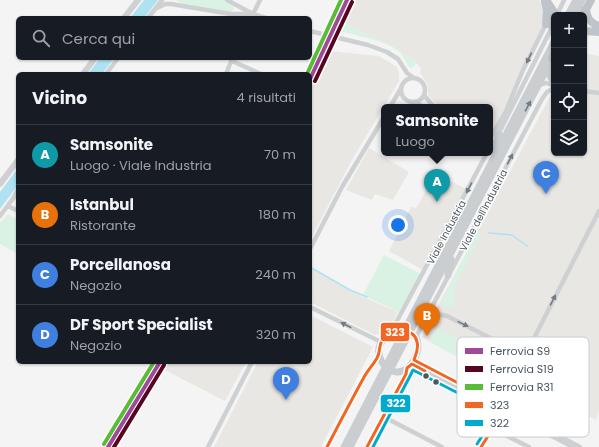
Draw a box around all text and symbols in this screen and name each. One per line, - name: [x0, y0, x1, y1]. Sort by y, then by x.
- map controls: [551, 12, 587, 156]
- button: +: [551, 12, 587, 48]
- search box: [16, 16, 312, 60]
- icon: search: [30, 27, 52, 49]
- text: Cerca qui: [62, 28, 135, 49]
- button: −: [551, 48, 587, 84]
- one-way arrow: [526, 53, 532, 64]
- button: locate: [551, 84, 587, 120]
- text: Vicino: [32, 86, 87, 110]
- text: 4 risultati: [237, 88, 296, 107]
- one-way arrow: [525, 100, 531, 112]
- popup: [381, 104, 493, 156]
- text: Samsonite: [395, 110, 479, 131]
- button: layers: [551, 120, 587, 156]
- text: Luogo: [395, 132, 435, 151]
- text: Samsonite: [70, 134, 153, 155]
- text: A: [40, 145, 50, 164]
- text: 70 m: [264, 145, 296, 164]
- one-way arrow: [506, 153, 513, 164]
- text: Luogo · Viale Industria: [70, 156, 212, 175]
- pin: C: [533, 161, 559, 194]
- street label: Viale dell'Industria: [456, 167, 511, 254]
- pin: A: [424, 169, 450, 202]
- one-way arrow: [466, 182, 472, 193]
- text: Istanbul: [70, 194, 134, 215]
- street label: Viale Industria: [423, 197, 470, 267]
- text: B: [41, 205, 49, 224]
- text: 180 m: [259, 205, 296, 224]
- your location: [388, 215, 408, 235]
- text: Ristorante: [70, 216, 136, 235]
- text: Porcellanosa: [70, 254, 171, 275]
- text: C: [40, 265, 50, 284]
- text: 240 m: [255, 265, 296, 284]
- text: Negozio: [70, 276, 122, 295]
- one-way arrow: [550, 294, 556, 306]
- pin: B: [414, 303, 440, 336]
- text: DF Sport Specialist: [70, 314, 213, 335]
- one-way arrow: [457, 321, 468, 327]
- one-way arrow: [340, 322, 352, 329]
- line badge: 323: [380, 322, 410, 342]
- text: 323: [385, 324, 405, 340]
- text: D: [40, 325, 50, 344]
- text: 320 m: [256, 325, 296, 344]
- text: Negozio: [70, 336, 122, 355]
- legend: [457, 337, 589, 437]
- text: Ferrovia S9: [490, 343, 550, 359]
- text: Ferrovia S19: [490, 361, 554, 377]
- pin: D: [273, 367, 299, 400]
- unlabelled marker: [421, 371, 431, 381]
- unlabelled marker: [431, 377, 441, 387]
- text: Ferrovia R31: [490, 379, 554, 395]
- line badge: 322: [380, 394, 411, 413]
- text: 322: [386, 395, 406, 411]
- text: 323: [490, 397, 509, 413]
- text: 322: [490, 415, 509, 431]

